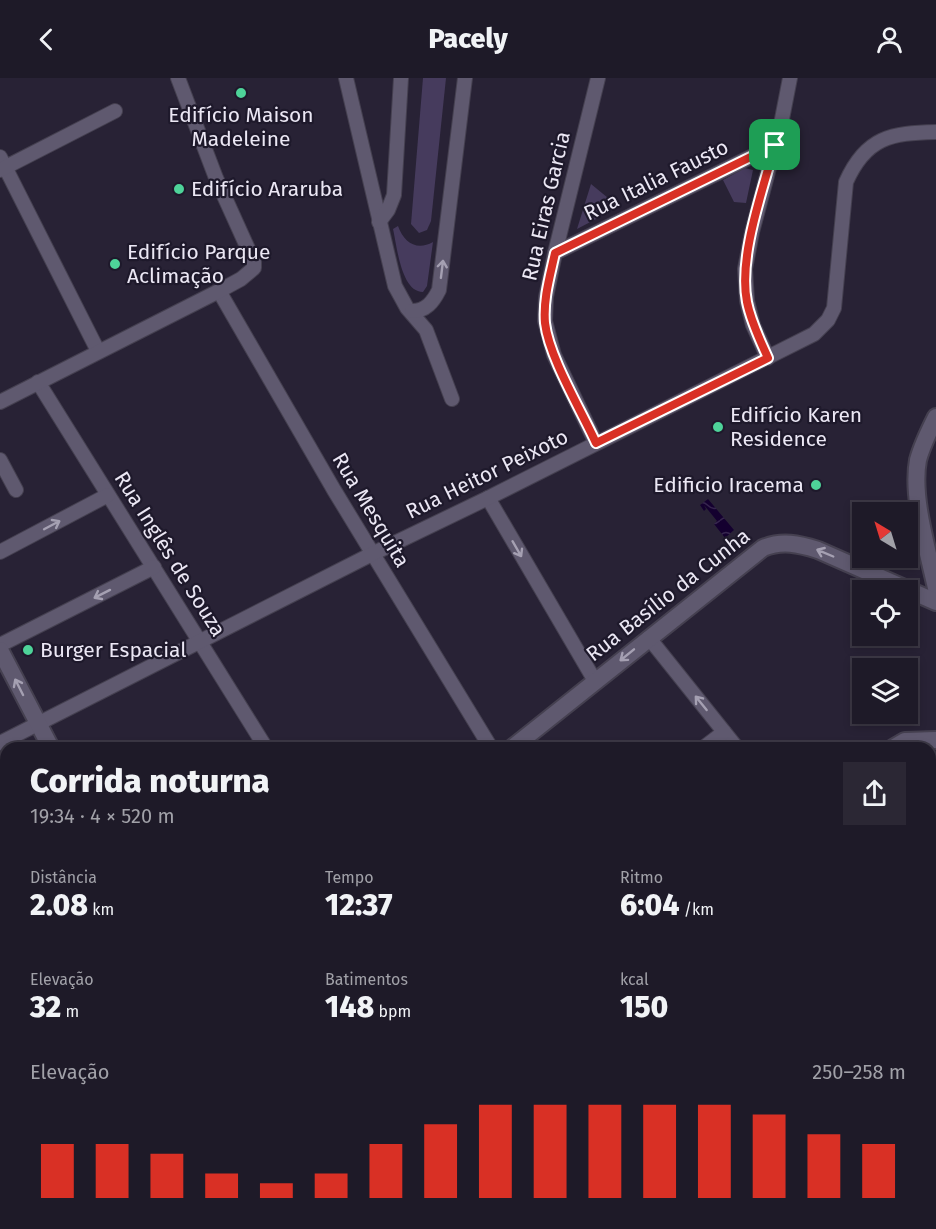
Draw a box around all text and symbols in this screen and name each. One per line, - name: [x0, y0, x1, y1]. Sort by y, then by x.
- icon: back: [30, 23, 63, 56]
- text: Pacely: [428, 23, 508, 55]
- icon: person: [873, 23, 906, 56]
- marker: Edifício Maison Madeleine: [234, 86, 248, 100]
- place label: Edifício Maison Madeleine: [168, 102, 314, 152]
- pin: [749, 119, 800, 170]
- icon: arrive: [758, 128, 791, 161]
- street label: Rua Eiras Garcia: [516, 129, 576, 283]
- street label: Rua Italia Fausto: [579, 134, 733, 226]
- place label: Edifício Araruba: [191, 176, 343, 202]
- marker: Edifício Araruba: [172, 182, 186, 196]
- place label: Edifício Parque Aclimação: [127, 239, 270, 289]
- marker: Edifício Parque Aclimação: [108, 257, 122, 271]
- one-way arrow: [436, 260, 447, 280]
- place label: Edifício Karen Residence: [730, 402, 862, 452]
- marker: Edifício Karen Residence: [711, 420, 725, 434]
- street label: Rua Heitor Peixoto: [402, 423, 572, 525]
- street label: Rua Mesquita: [327, 448, 415, 572]
- street label: Rua Inglês de Souza: [109, 467, 231, 641]
- place label: Edificio Iracema: [653, 472, 804, 498]
- marker: Edificio Iracema: [809, 478, 823, 492]
- north arrow: [852, 502, 918, 568]
- map controls: [852, 502, 918, 724]
- one-way arrow: [42, 519, 60, 530]
- street label: Rua Basílio da Cunha: [581, 523, 755, 667]
- one-way arrow: [512, 540, 524, 557]
- one-way arrow: [816, 547, 834, 558]
- button: locate: [852, 580, 918, 646]
- one-way arrow: [93, 588, 111, 600]
- place label: Burger Espacial: [40, 637, 186, 663]
- marker: Burger Espacial: [21, 643, 35, 657]
- one-way arrow: [620, 648, 635, 662]
- button: layers: [852, 658, 918, 724]
- one-way arrow: [13, 678, 24, 696]
- one-way arrow: [694, 695, 707, 711]
- text: Corrida noturna: [30, 761, 270, 801]
- button: share: [843, 762, 906, 825]
- text: 19:34 · 4 × 520 m: [30, 804, 175, 828]
- text: Distância: [30, 868, 97, 887]
- text: Tempo: [325, 868, 374, 887]
- text: Ritmo: [620, 868, 663, 887]
- text: 2.08: [30, 887, 88, 923]
- text: 12:37: [325, 887, 393, 923]
- text: 6:04: [620, 887, 679, 923]
- text: km: [88, 900, 114, 919]
- text: /km: [679, 900, 714, 919]
- text: Elevação: [30, 970, 94, 989]
- text: Batimentos: [325, 970, 408, 989]
- text: kcal: [620, 970, 649, 989]
- text: 32: [30, 989, 61, 1025]
- text: 148: [325, 989, 374, 1025]
- text: 150: [620, 989, 668, 1025]
- text: m: [61, 1002, 79, 1021]
- text: bpm: [374, 1002, 411, 1021]
- text: Elevação: [30, 1060, 109, 1084]
- text: 250–258 m: [812, 1060, 906, 1084]

